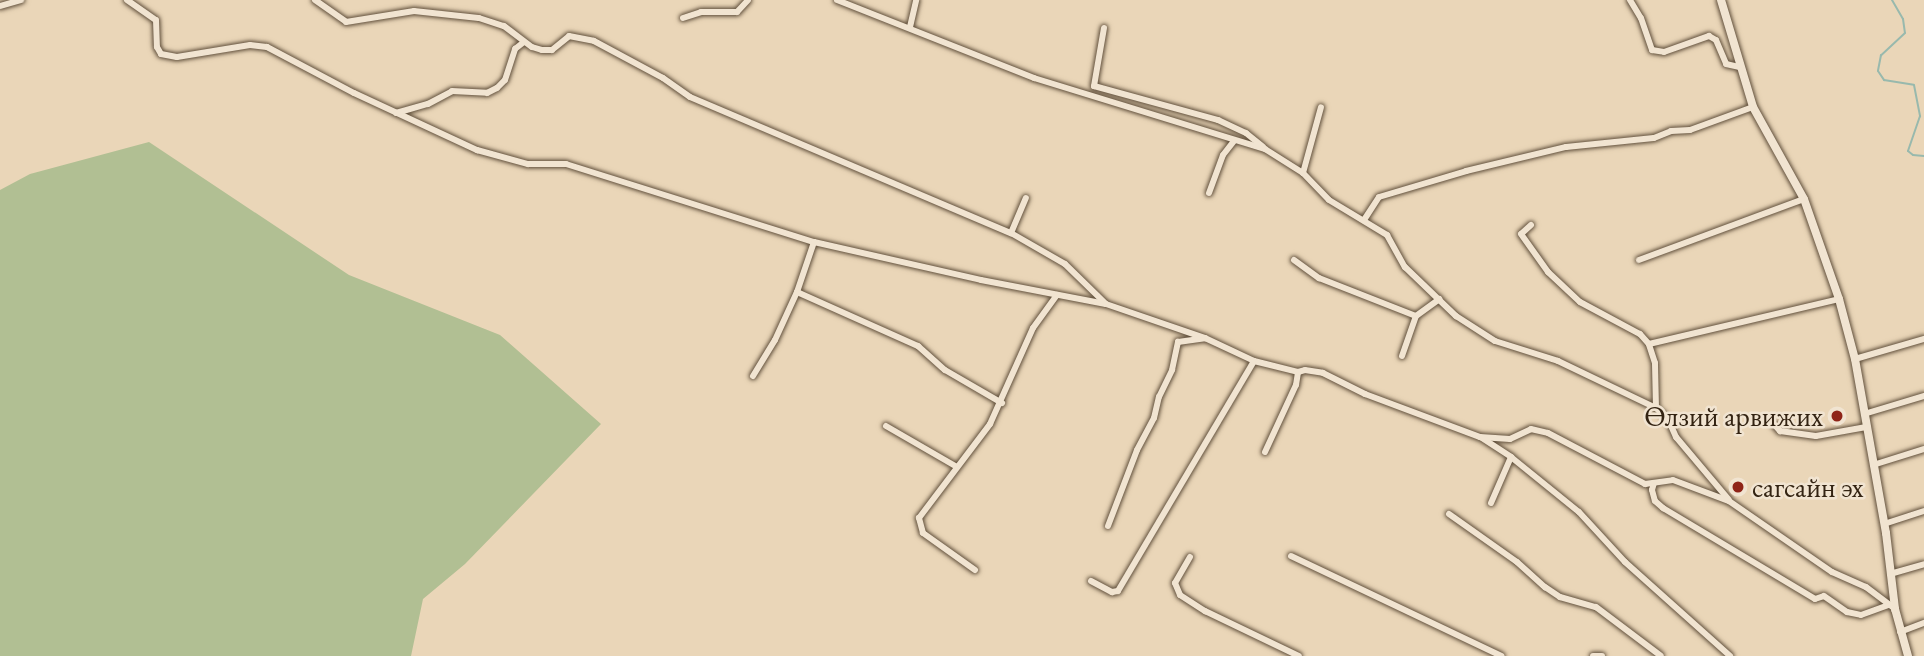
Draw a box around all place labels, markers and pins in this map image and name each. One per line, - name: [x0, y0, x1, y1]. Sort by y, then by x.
- place label: Өлзий арвижих: [1644, 399, 1823, 433]
- marker: Өлзий арвижих: [1829, 408, 1845, 424]
- place label: сагсайн эх: [1752, 470, 1864, 504]
- marker: сагсайн эх: [1730, 479, 1746, 495]

